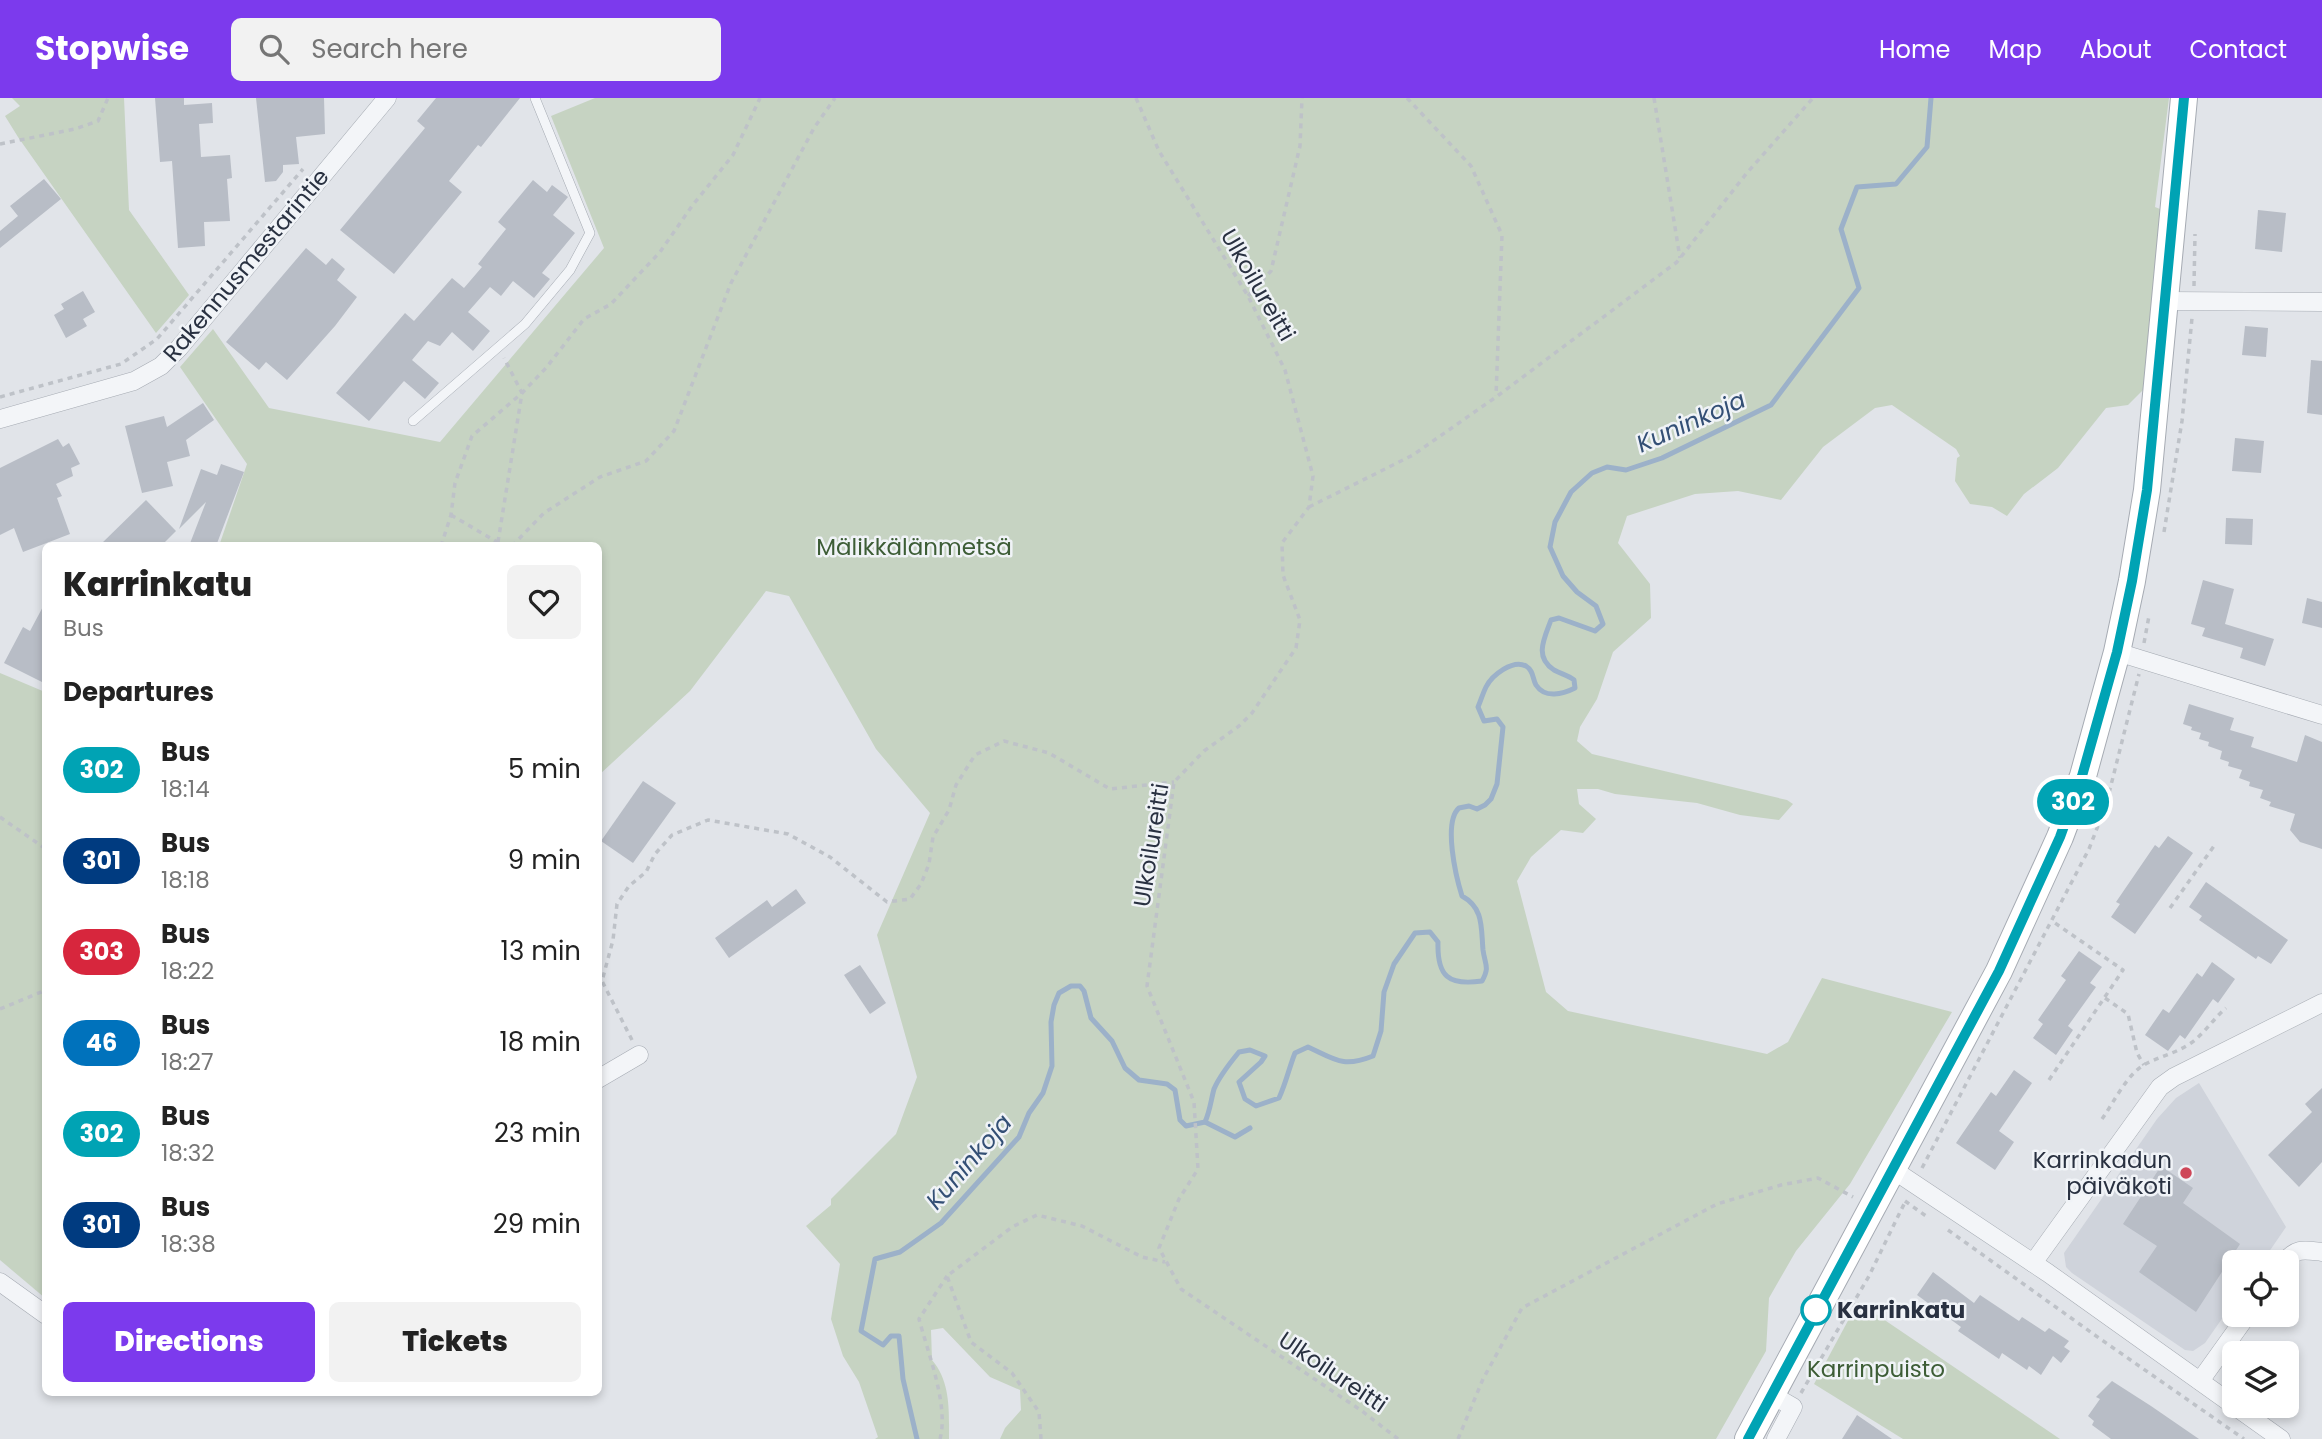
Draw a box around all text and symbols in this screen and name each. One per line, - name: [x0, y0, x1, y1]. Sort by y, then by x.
- search box: [231, 18, 721, 81]
- text: Stopwise: [35, 25, 189, 72]
- icon: search: [255, 30, 293, 68]
- text: Search here: [311, 31, 468, 67]
- text: Home: [1879, 33, 1951, 66]
- text: Map: [1989, 33, 2042, 66]
- text: About: [2080, 33, 2151, 66]
- text: Contact: [2189, 33, 2287, 66]
- street label: Rakennusmestarintie: [156, 162, 336, 368]
- street label: Ulkoilureitti: [1213, 223, 1303, 347]
- water label: Kuninkoja: [1631, 383, 1751, 460]
- park label: Mälikkälänmetsä: [816, 531, 1012, 563]
- text: Karrinkatu: [63, 561, 252, 608]
- button: heart: [507, 565, 581, 639]
- text: Bus: [63, 612, 104, 644]
- text: Departures: [63, 674, 214, 710]
- text: Bus: [161, 734, 210, 770]
- text: 5 min: [508, 751, 581, 787]
- text: 302: [80, 753, 123, 786]
- text: 18:14: [161, 773, 210, 805]
- line badge: 302: [2033, 779, 2113, 825]
- street label: Ulkoilureitti: [1125, 781, 1177, 909]
- text: 302: [2051, 785, 2095, 818]
- text: Bus: [161, 825, 210, 861]
- text: 9 min: [508, 842, 581, 878]
- text: 301: [82, 844, 121, 877]
- text: 18:18: [161, 864, 210, 896]
- text: Bus: [161, 916, 210, 952]
- text: 13 min: [501, 933, 581, 969]
- text: 303: [79, 935, 124, 968]
- text: 18:22: [161, 955, 214, 987]
- text: Bus: [161, 1007, 210, 1043]
- text: 18 min: [500, 1024, 581, 1060]
- text: 46: [86, 1026, 117, 1059]
- text: 18:27: [161, 1046, 214, 1078]
- text: Bus: [161, 1098, 210, 1134]
- water label: Kuninkoja: [918, 1107, 1019, 1216]
- text: 23 min: [494, 1115, 581, 1151]
- text: 302: [80, 1117, 123, 1150]
- text: 18:32: [161, 1137, 215, 1169]
- place label: Karrinkadun päiväkoti: [2033, 1144, 2172, 1202]
- marker: Karrinkadun päiväkoti: [2178, 1165, 2194, 1181]
- text: Bus: [161, 1189, 210, 1225]
- text: 29 min: [493, 1206, 581, 1242]
- text: 301: [82, 1208, 121, 1241]
- text: 18:38: [161, 1228, 216, 1260]
- map controls: [2222, 1250, 2299, 1418]
- button: locate: [2222, 1250, 2299, 1327]
- place label: Karrinkatu: [1837, 1294, 1965, 1326]
- marker: Karrinkatu: [1801, 1295, 1831, 1325]
- button: Directions: [63, 1302, 315, 1382]
- button: Tickets: [329, 1302, 581, 1382]
- street label: Ulkoilureitti: [1272, 1324, 1394, 1420]
- button: layers: [2222, 1341, 2299, 1418]
- park label: Karrinpuisto: [1807, 1353, 1945, 1385]

